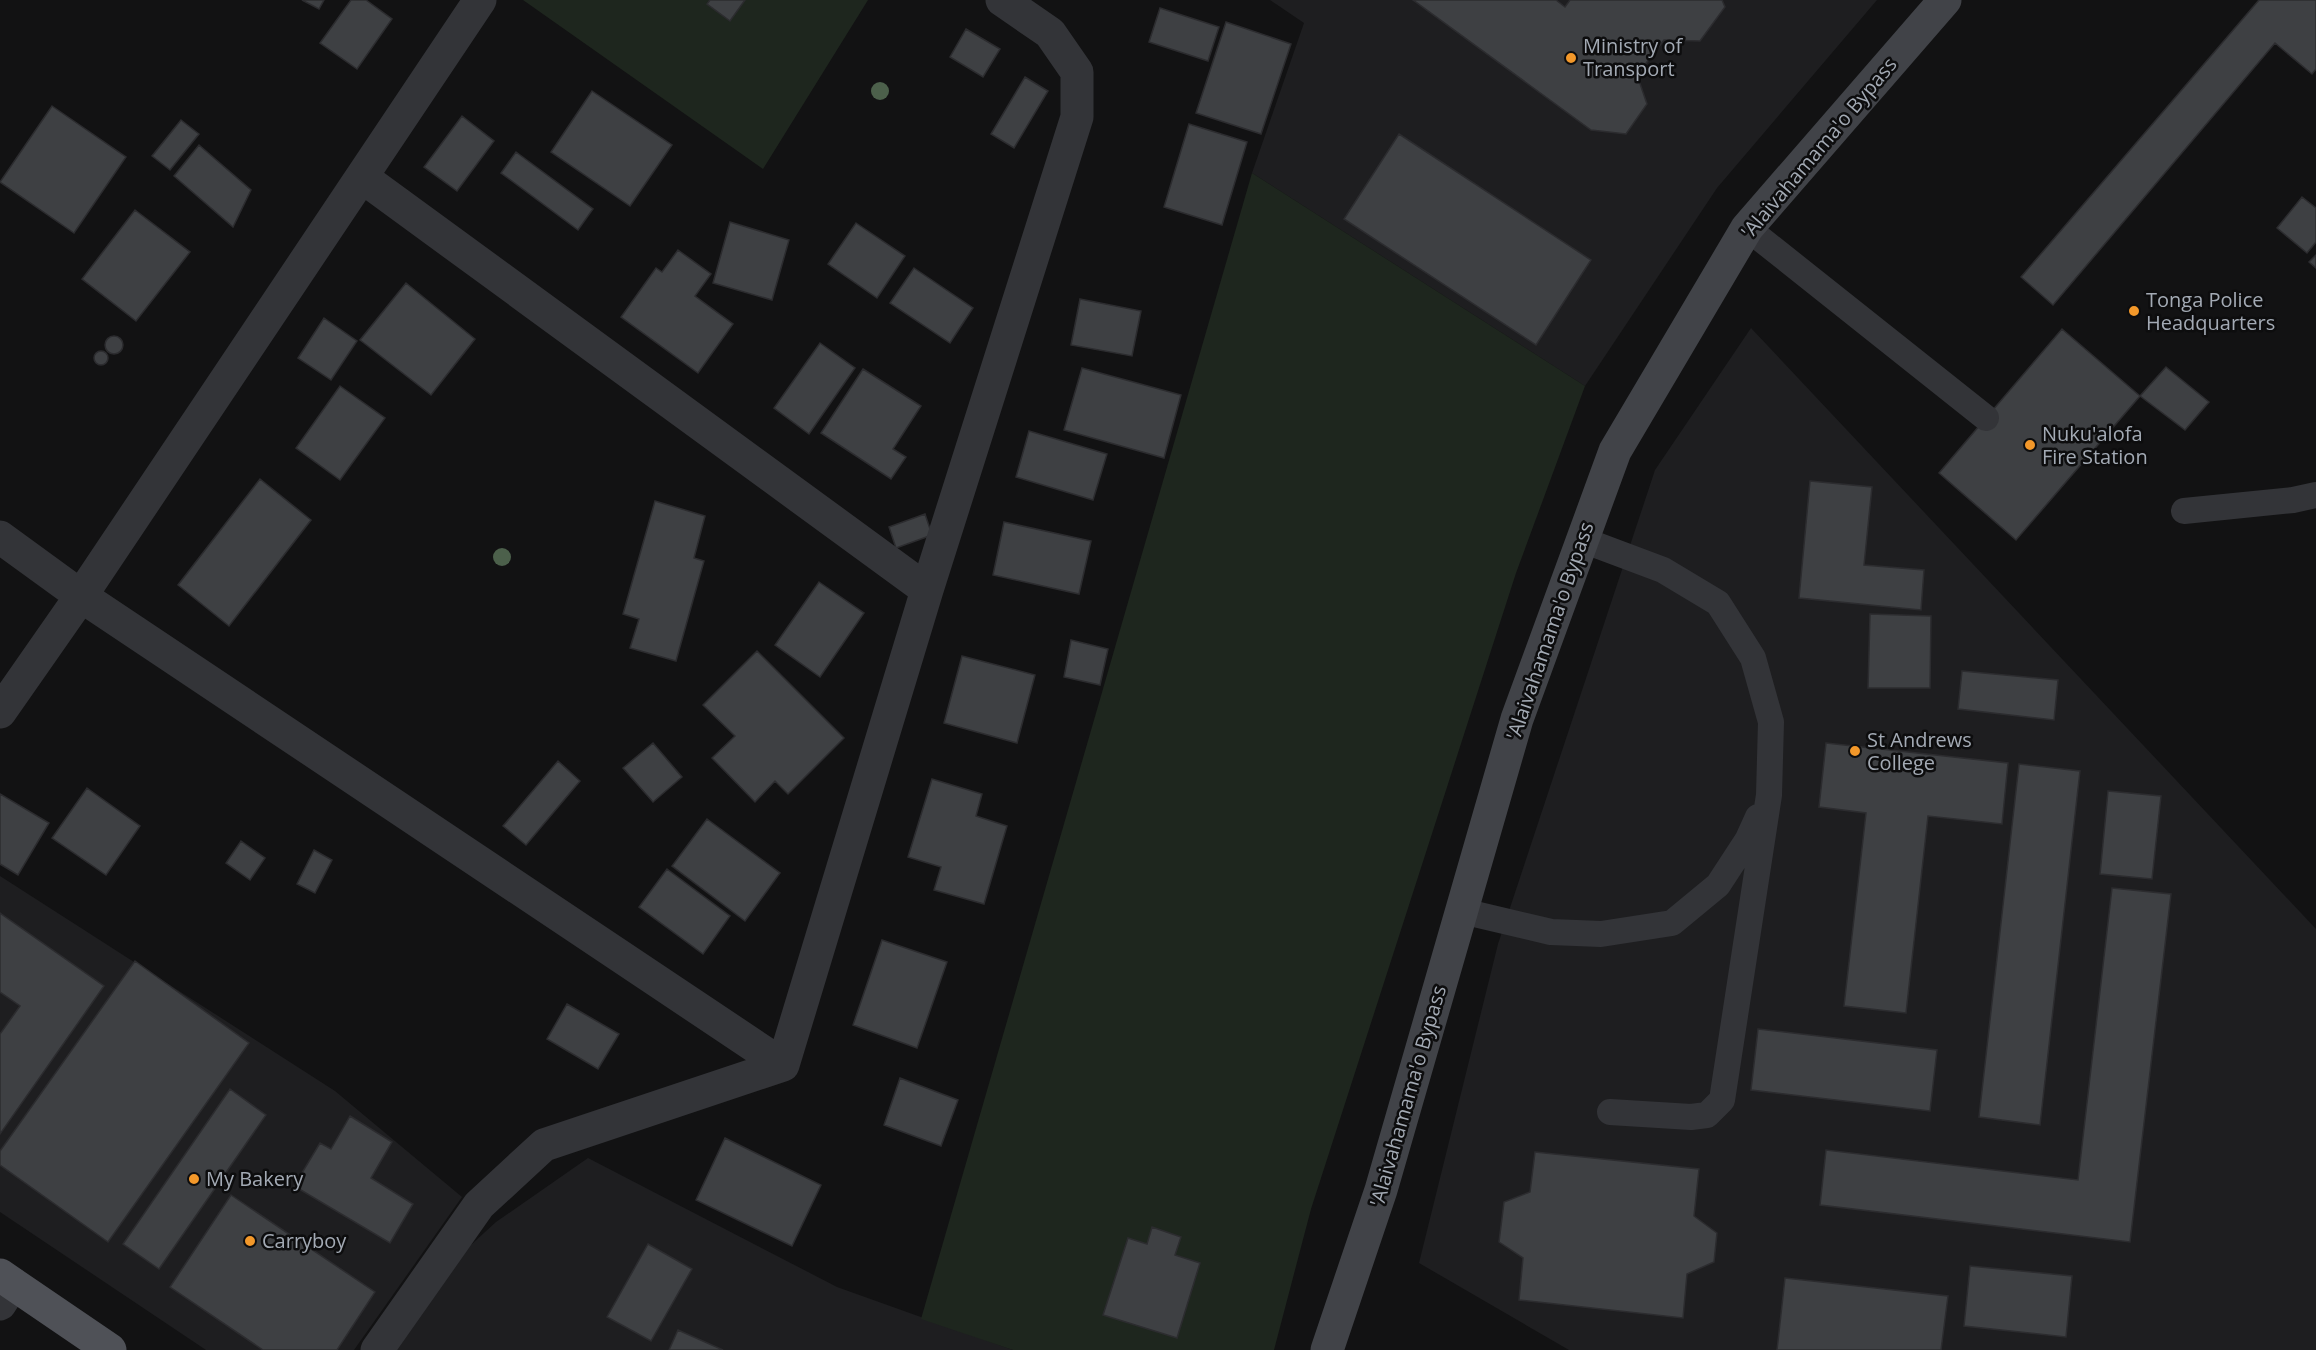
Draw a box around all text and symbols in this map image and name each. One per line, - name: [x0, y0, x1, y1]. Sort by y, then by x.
- place label: Ministry of Transport: [1583, 32, 1683, 82]
- marker: Ministry of Transport: [1564, 51, 1578, 65]
- street label: 'Alaivahamama'o Bypass: [1735, 51, 1903, 244]
- place label: Tonga Police Headquarters: [2146, 286, 2275, 336]
- marker: Tonga Police Headquarters: [2127, 304, 2141, 318]
- place label: Nuku'alofa Fire Station: [2042, 420, 2148, 470]
- marker: Nuku'alofa Fire Station: [2023, 438, 2037, 452]
- street label: 'Alaivahamama'o Bypass: [1499, 518, 1600, 743]
- place label: St Andrews College: [1867, 726, 1972, 776]
- marker: St Andrews College: [1848, 744, 1862, 758]
- street label: 'Alaivahamama'o Bypass: [1363, 982, 1452, 1210]
- place label: My Bakery: [206, 1165, 304, 1192]
- marker: My Bakery: [187, 1172, 201, 1186]
- place label: Carryboy: [262, 1227, 347, 1254]
- marker: Carryboy: [243, 1234, 257, 1248]

